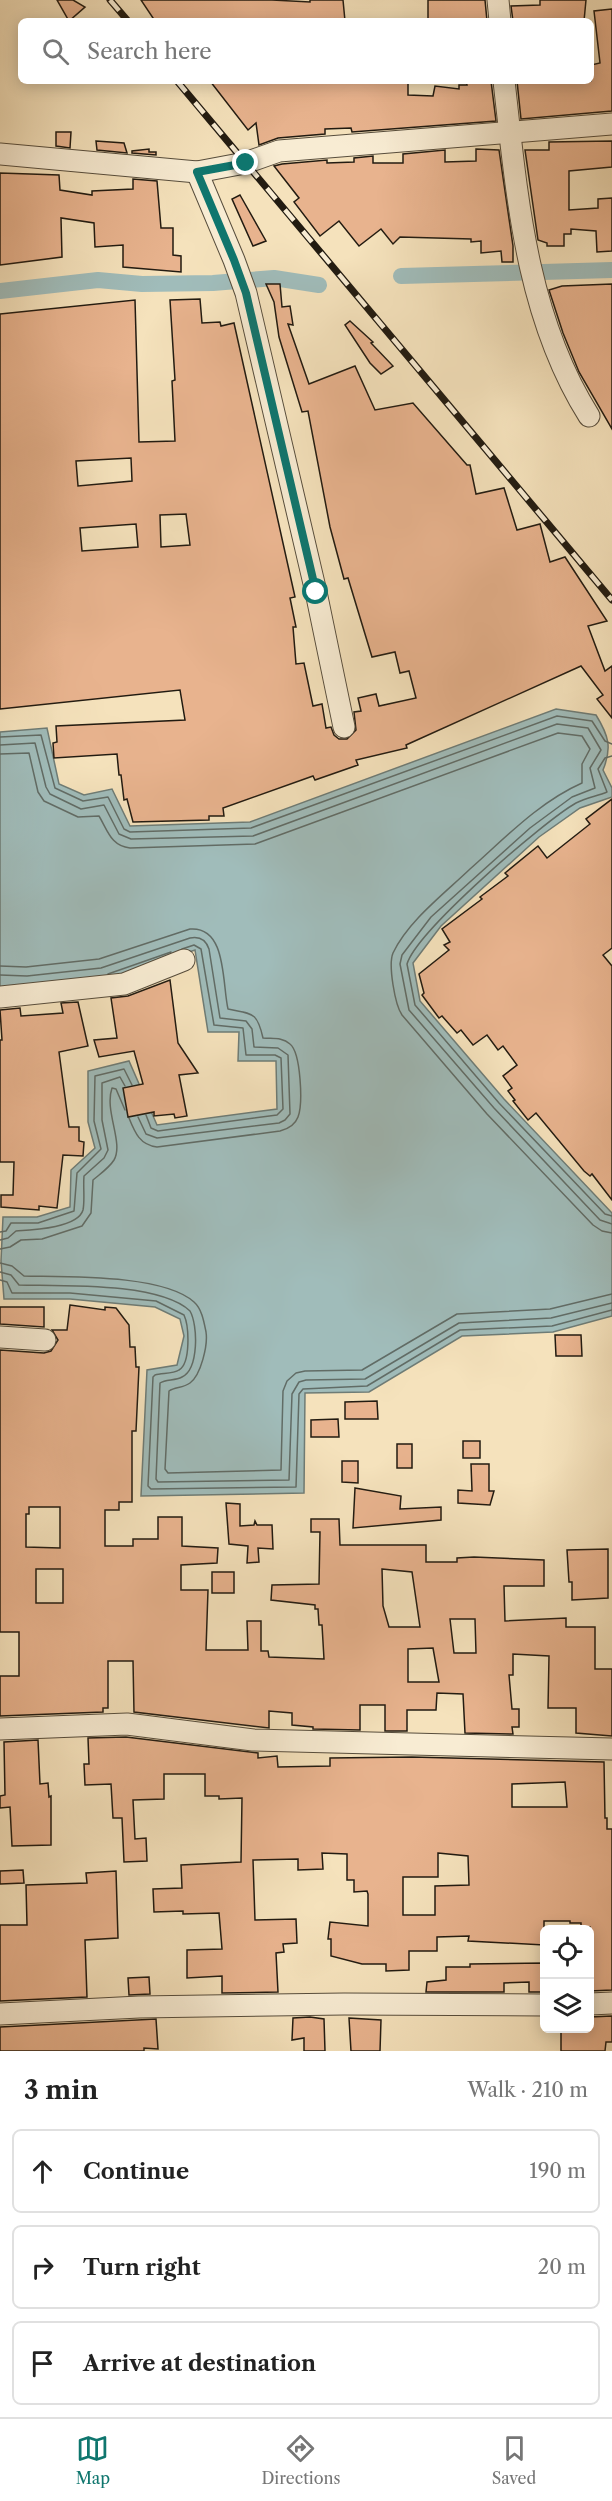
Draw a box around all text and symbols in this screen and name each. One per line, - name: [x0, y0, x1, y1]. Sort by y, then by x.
- search box: [18, 18, 594, 84]
- icon: search: [39, 35, 72, 68]
- text: Search here: [87, 38, 212, 65]
- route end: [232, 149, 258, 175]
- route start: [302, 578, 328, 604]
- map controls: [540, 1925, 594, 2033]
- button: locate: [540, 1925, 594, 1979]
- button: layers: [540, 1979, 594, 2033]
- text: 3 min: [24, 2074, 98, 2106]
- text: Walk · 210 m: [467, 2078, 588, 2102]
- icon: ahead: [26, 2155, 59, 2188]
- text: Continue: [83, 2158, 189, 2185]
- text: 190 m: [529, 2159, 586, 2183]
- icon: right: [26, 2251, 59, 2284]
- text: Turn right: [83, 2254, 201, 2281]
- text: 20 m: [538, 2255, 586, 2279]
- icon: arrive: [26, 2347, 59, 2380]
- text: Arrive at destination: [83, 2350, 316, 2377]
- tab: Map: [76, 2432, 110, 2488]
- tab: Directions: [261, 2432, 340, 2488]
- tab: Saved: [492, 2432, 536, 2488]

